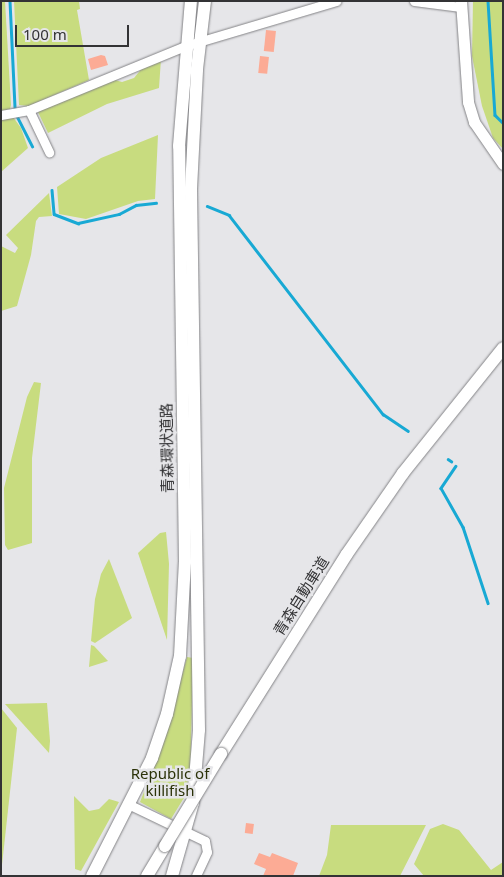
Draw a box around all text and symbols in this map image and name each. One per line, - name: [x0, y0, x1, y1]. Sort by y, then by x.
- scale bar: [18, 15, 131, 47]
- text: 100 m: [23, 24, 67, 44]
- street label: 青森環状道路: [157, 403, 177, 493]
- street label: 青森自動車道: [270, 553, 332, 639]
- park label: Republic of killifish: [131, 764, 209, 799]

